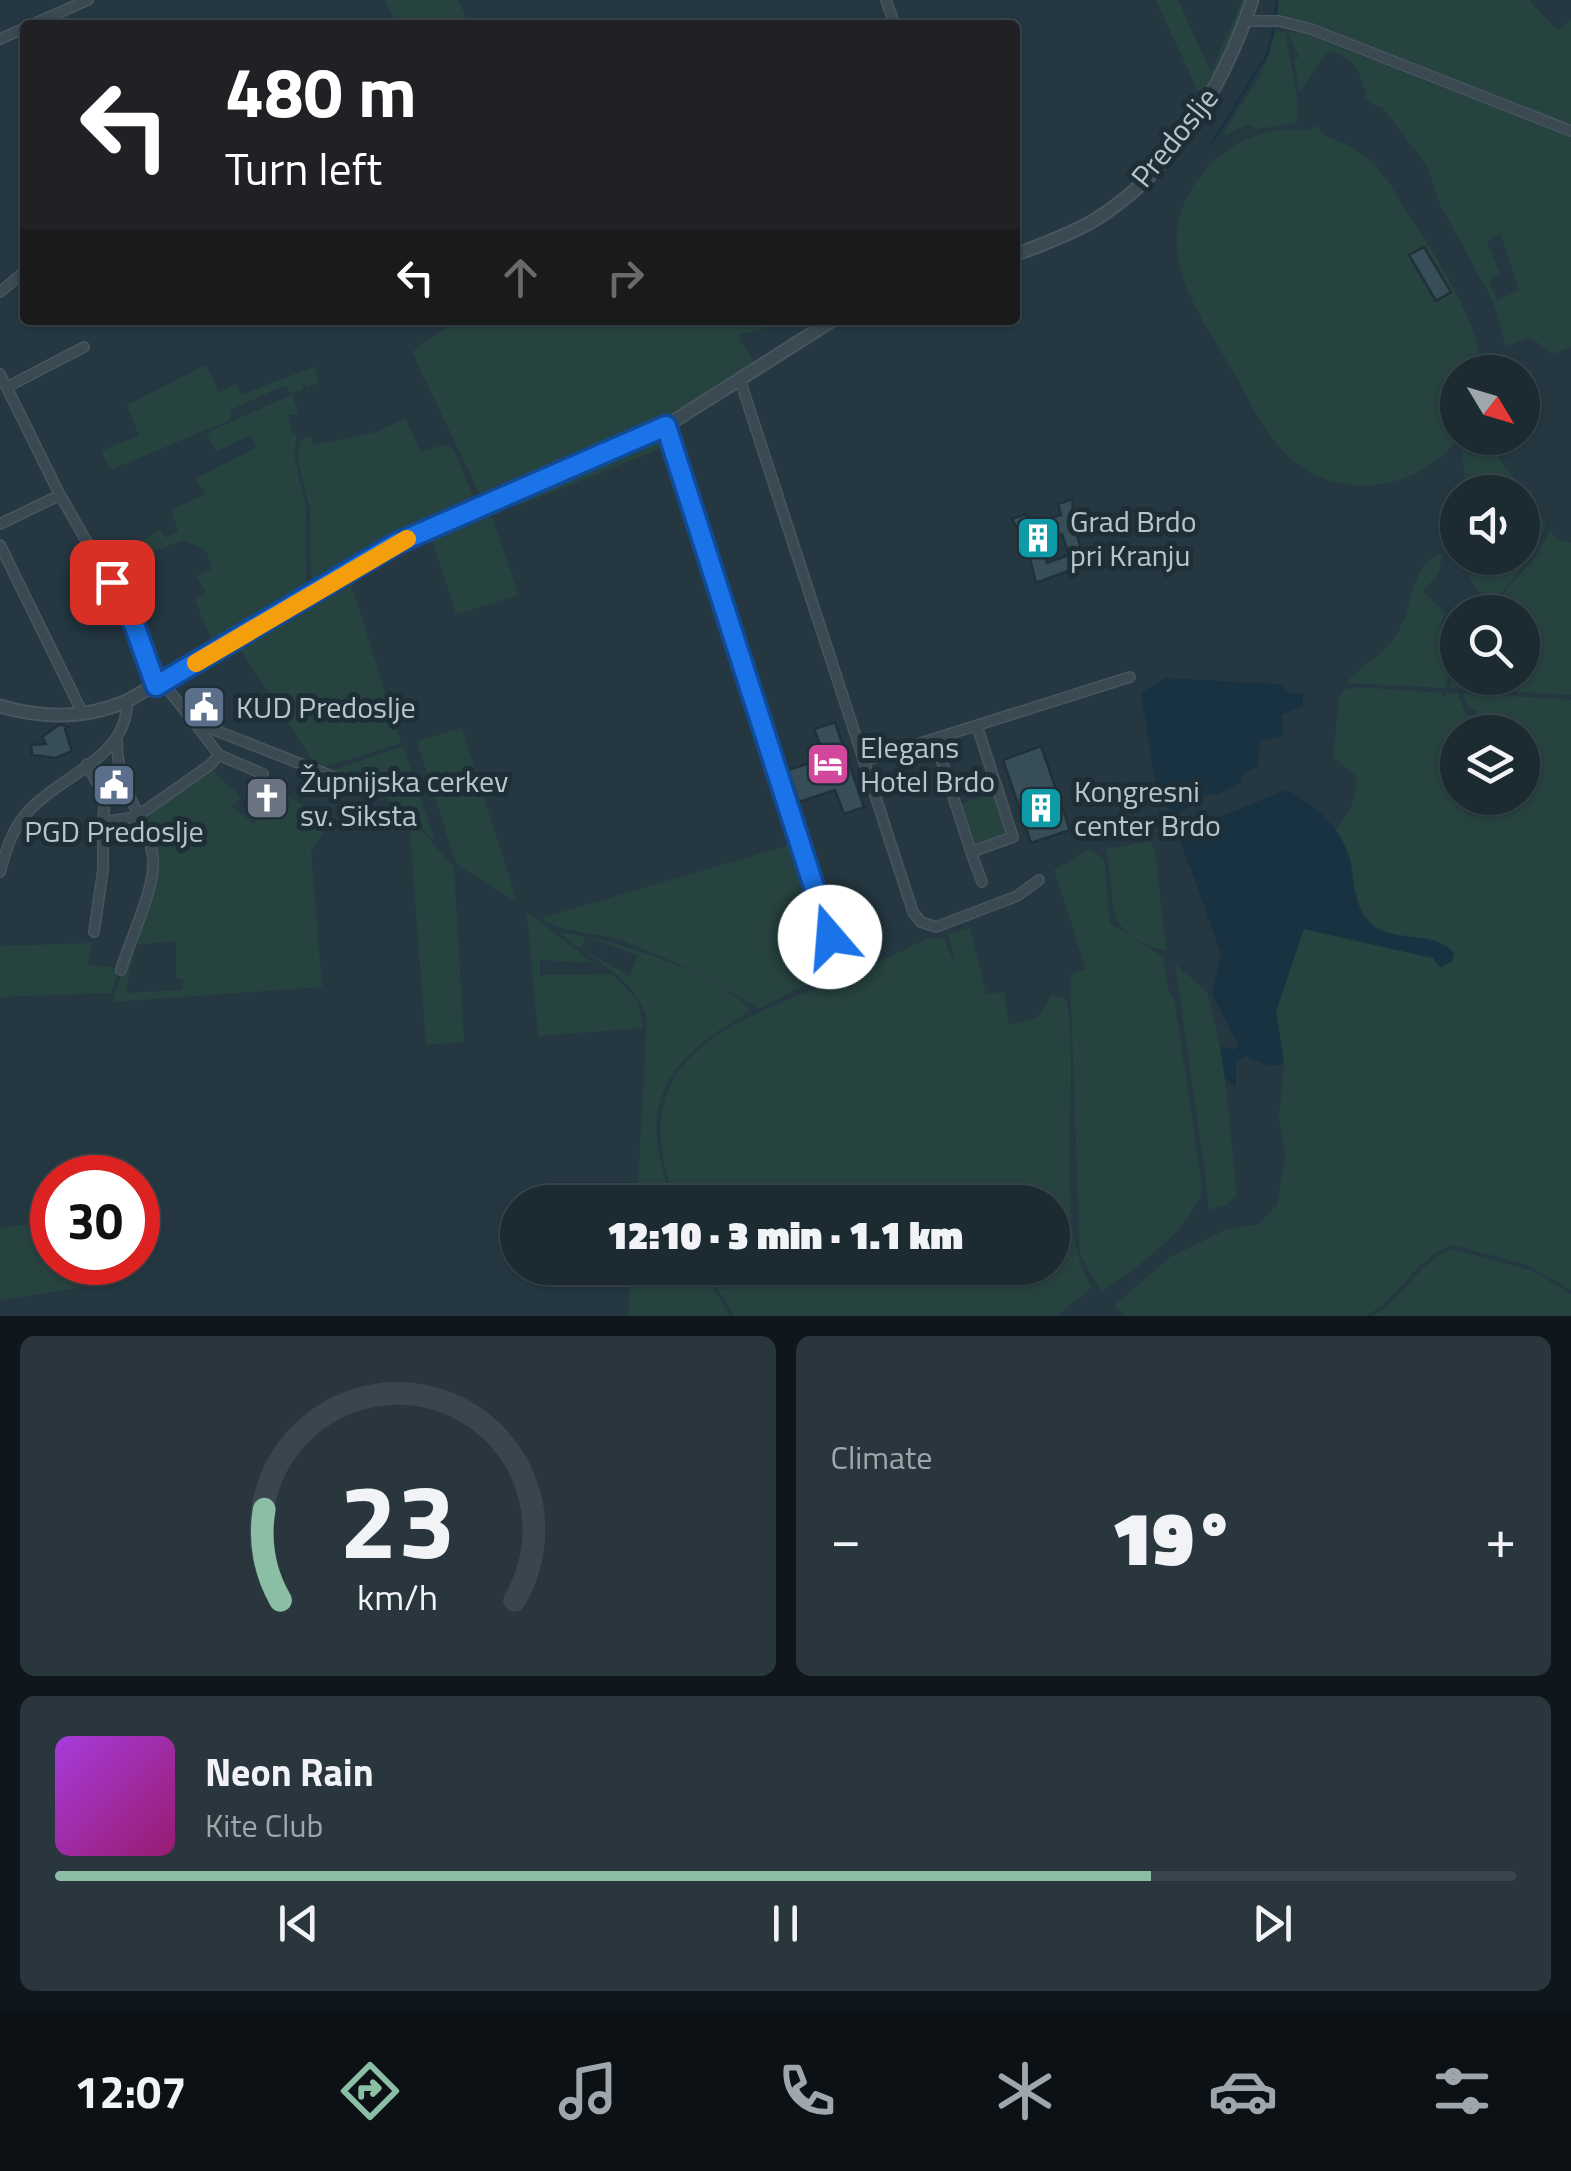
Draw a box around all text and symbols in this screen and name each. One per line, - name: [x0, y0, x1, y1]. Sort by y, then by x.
- text: 480 m: [225, 38, 417, 144]
- icon: left: [60, 60, 190, 190]
- street label: Predoslje: [1119, 77, 1229, 197]
- text: Turn left: [225, 134, 382, 202]
- icon: left: [388, 250, 443, 305]
- icon: ahead: [493, 250, 548, 305]
- icon: right: [598, 250, 653, 305]
- north arrow: [1440, 355, 1540, 455]
- map controls: [1440, 355, 1540, 815]
- button: sound: [1440, 475, 1540, 575]
- place label: Grad Brdo pri Kranju: [1070, 498, 1197, 578]
- building icon: Grad Brdo pri Kranju: [1015, 515, 1061, 561]
- pin: [70, 540, 155, 625]
- icon: arrive: [85, 555, 140, 610]
- button: search: [1440, 595, 1540, 695]
- public building icon: KUD Predoslje: [181, 684, 227, 730]
- place label: KUD Predoslje: [236, 684, 416, 730]
- button: layers: [1440, 715, 1540, 815]
- place label: Elegans Hotel Brdo: [860, 724, 995, 804]
- hotel icon: Elegans Hotel Brdo: [805, 741, 851, 787]
- place label: Župnijska cerkev sv. Siksta: [300, 758, 508, 838]
- public building icon: PGD Predoslje: [91, 762, 137, 808]
- place label: Kongresni center Brdo: [1074, 768, 1221, 848]
- church icon: Župnijska cerkev sv. Siksta: [244, 775, 290, 821]
- building icon: Kongresni center Brdo: [1018, 785, 1064, 831]
- place label: PGD Predoslje: [24, 808, 204, 854]
- position arrow: [778, 885, 882, 989]
- speed limit sign: 30: [30, 1155, 160, 1285]
- text: 12:10 · 3 min · 1.1 km: [607, 1206, 963, 1264]
- text: Climate: [831, 1433, 932, 1481]
- text: 23: [340, 1440, 456, 1598]
- text: 19°: [1111, 1480, 1235, 1594]
- text: −: [831, 1496, 861, 1579]
- text: +: [1485, 1496, 1516, 1579]
- text: km/h: [357, 1569, 438, 1624]
- text: Neon Rain: [205, 1743, 374, 1801]
- text: Kite Club: [205, 1801, 323, 1849]
- icon: previous: [271, 1896, 326, 1951]
- icon: pause: [758, 1896, 813, 1951]
- icon: next: [1245, 1896, 1300, 1951]
- icon: directions: [335, 2056, 405, 2126]
- icon: music: [553, 2056, 623, 2126]
- icon: phone: [772, 2056, 842, 2126]
- icon: climate: [990, 2056, 1060, 2126]
- icon: car: [1208, 2056, 1278, 2126]
- icon: filters: [1427, 2056, 1497, 2126]
- text: 12:07: [74, 2057, 187, 2125]

